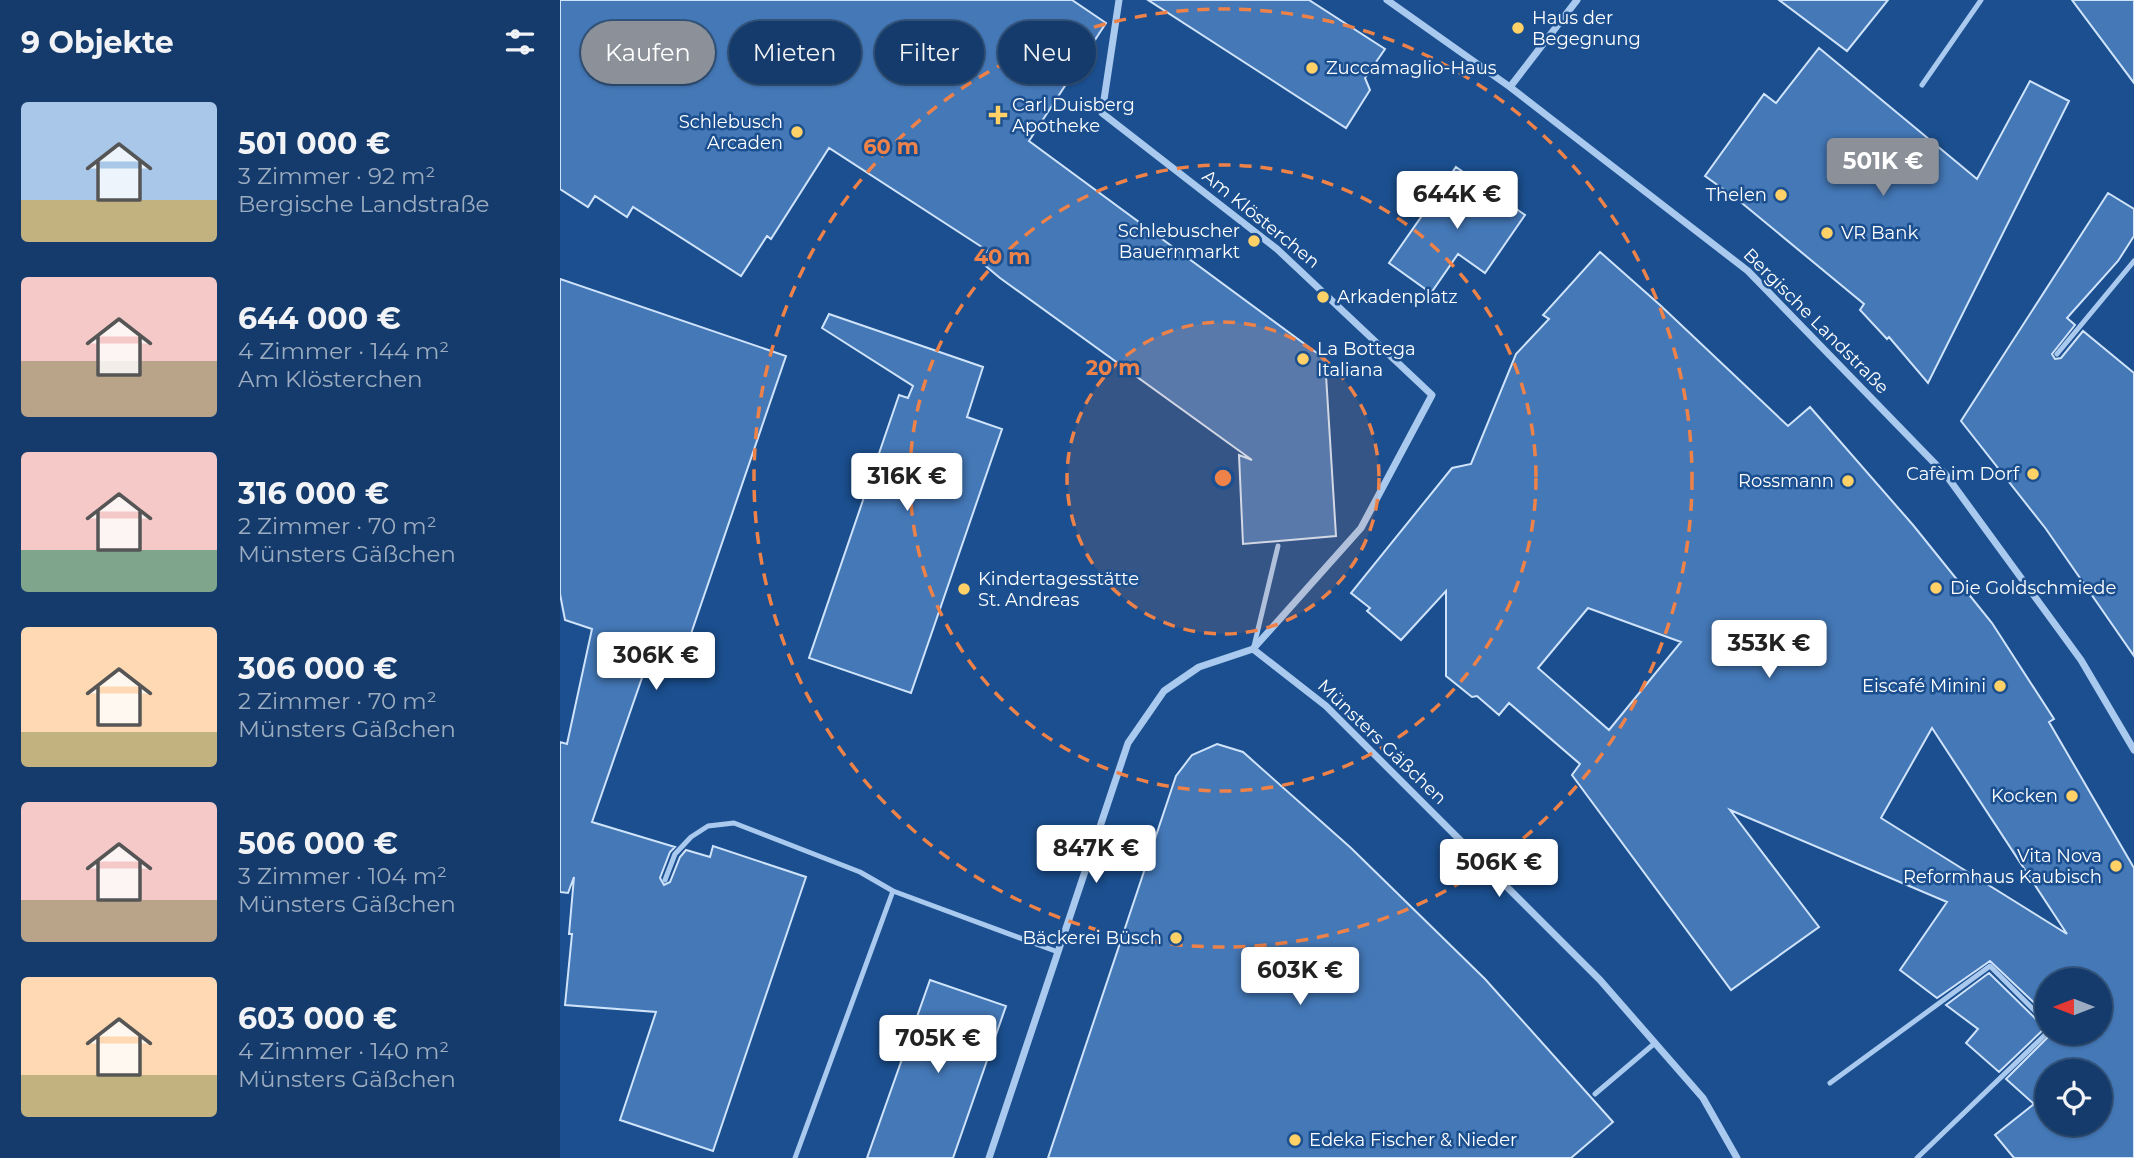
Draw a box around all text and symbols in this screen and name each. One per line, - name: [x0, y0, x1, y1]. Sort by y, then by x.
- place label: Haus der Begegnung: [1532, 7, 1641, 50]
- marker: Haus der Begegnung: [1510, 20, 1526, 36]
- chip: Kaufen: [581, 21, 715, 84]
- chip: Mieten: [729, 21, 861, 84]
- chip: Filter: [875, 21, 984, 84]
- chip: Neu: [998, 21, 1096, 84]
- icon: filters: [501, 23, 539, 61]
- text: 9 Objekte: [21, 24, 174, 61]
- place label: Zuccamaglio-Haus: [1326, 57, 1497, 79]
- marker: Zuccamaglio-Haus: [1304, 60, 1320, 76]
- place label: Carl Duisberg Apotheke: [1012, 94, 1135, 137]
- marker: Carl Duisberg Apotheke: [990, 107, 1006, 123]
- place label: Schlebusch Arcaden: [679, 111, 783, 154]
- marker: Schlebusch Arcaden: [789, 124, 805, 140]
- text: 501 000 €: [238, 125, 390, 162]
- icon: home: [77, 130, 161, 214]
- text: 60 m: [863, 134, 919, 159]
- pin: 501K €: [1826, 138, 1940, 198]
- text: 501K €: [1843, 147, 1923, 175]
- text: 3 Zimmer · 92 m²: [238, 162, 435, 190]
- street label: Am Klösterchen: [1198, 165, 1324, 273]
- pin: 644K €: [1400, 172, 1514, 231]
- text: 644K €: [1413, 180, 1501, 208]
- place label: Thelen: [1706, 184, 1767, 206]
- marker: Thelen: [1773, 187, 1789, 203]
- text: Bergische Landstraße: [238, 190, 490, 218]
- place label: Schlebuscher Bauernmarkt: [1118, 220, 1240, 263]
- place label: VR Bank: [1841, 222, 1918, 244]
- marker: VR Bank: [1819, 225, 1835, 241]
- marker: Schlebuscher Bauernmarkt: [1246, 233, 1262, 249]
- text: 40 m: [974, 244, 1030, 269]
- street label: Bergische Landstraße: [1739, 244, 1893, 398]
- place label: Arkadenplatz: [1337, 286, 1458, 308]
- marker: Arkadenplatz: [1315, 289, 1331, 305]
- text: 644 000 €: [238, 300, 401, 337]
- icon: home: [77, 305, 161, 389]
- text: 4 Zimmer · 144 m²: [238, 337, 449, 365]
- place label: La Bottega Italiana: [1317, 338, 1416, 381]
- marker: La Bottega Italiana: [1295, 351, 1311, 367]
- text: 20 m: [1086, 355, 1140, 380]
- text: Am Klösterchen: [238, 365, 423, 393]
- pin: 316K €: [850, 454, 964, 513]
- text: 316K €: [867, 462, 947, 490]
- place label: Cafè im Dorf: [1906, 463, 2020, 485]
- centre of rings: [1211, 466, 1235, 490]
- marker: Cafè im Dorf: [2025, 466, 2041, 482]
- place label: Rossmann: [1738, 470, 1834, 492]
- marker: Rossmann: [1840, 473, 1856, 489]
- text: 316 000 €: [238, 475, 389, 512]
- icon: home: [77, 480, 161, 564]
- text: 2 Zimmer · 70 m²: [238, 512, 437, 540]
- text: Münsters Gäßchen: [238, 540, 456, 568]
- place label: Kindertagesstätte St. Andreas: [978, 568, 1139, 611]
- place label: Die Goldschmiede: [1950, 577, 2117, 599]
- marker: Die Goldschmiede: [1928, 580, 1944, 596]
- marker: Kindertagesstätte St. Andreas: [956, 581, 972, 597]
- pin: 353K €: [1712, 620, 1826, 680]
- text: 353K €: [1728, 629, 1810, 657]
- pin: 306K €: [599, 632, 713, 692]
- text: 306K €: [613, 641, 699, 669]
- text: 306 000 €: [238, 650, 398, 687]
- icon: home: [77, 655, 161, 739]
- street label: Münsters Gäßchen: [1313, 675, 1451, 809]
- place label: Eiscafé Minini: [1862, 675, 1986, 697]
- marker: Eiscafé Minini: [1992, 678, 2008, 694]
- text: 2 Zimmer · 70 m²: [238, 687, 437, 715]
- text: Münsters Gäßchen: [238, 715, 456, 743]
- place label: Kocken: [1991, 785, 2058, 807]
- marker: Kocken: [2064, 788, 2080, 804]
- text: 506 000 €: [238, 825, 398, 862]
- pin: 847K €: [1039, 826, 1153, 885]
- icon: home: [77, 830, 161, 914]
- text: 847K €: [1053, 834, 1139, 862]
- pin: 506K €: [1442, 839, 1556, 899]
- place label: Vita Nova Reformhaus Kaubisch: [1903, 845, 2102, 888]
- text: 506K €: [1456, 848, 1542, 876]
- marker: Vita Nova Reformhaus Kaubisch: [2108, 858, 2124, 874]
- text: 3 Zimmer · 104 m²: [238, 862, 447, 890]
- text: Münsters Gäßchen: [238, 890, 456, 918]
- place label: Bäckerei Büsch: [1023, 927, 1162, 949]
- marker: Bäckerei Büsch: [1168, 930, 1184, 946]
- pin: 603K €: [1243, 948, 1357, 1007]
- text: 603K €: [1257, 956, 1343, 984]
- north arrow: [2035, 968, 2112, 1045]
- map controls: [2035, 968, 2112, 1136]
- text: 603 000 €: [238, 1000, 397, 1037]
- icon: home: [77, 1005, 161, 1089]
- pin: 705K €: [881, 1016, 995, 1075]
- text: 705K €: [895, 1024, 981, 1052]
- text: 4 Zimmer · 140 m²: [238, 1037, 449, 1065]
- button: locate: [2035, 1059, 2112, 1136]
- text: Münsters Gäßchen: [238, 1065, 456, 1093]
- place label: Edeka Fischer & Nieder: [1309, 1129, 1517, 1151]
- marker: Edeka Fischer & Nieder: [1287, 1132, 1303, 1148]

